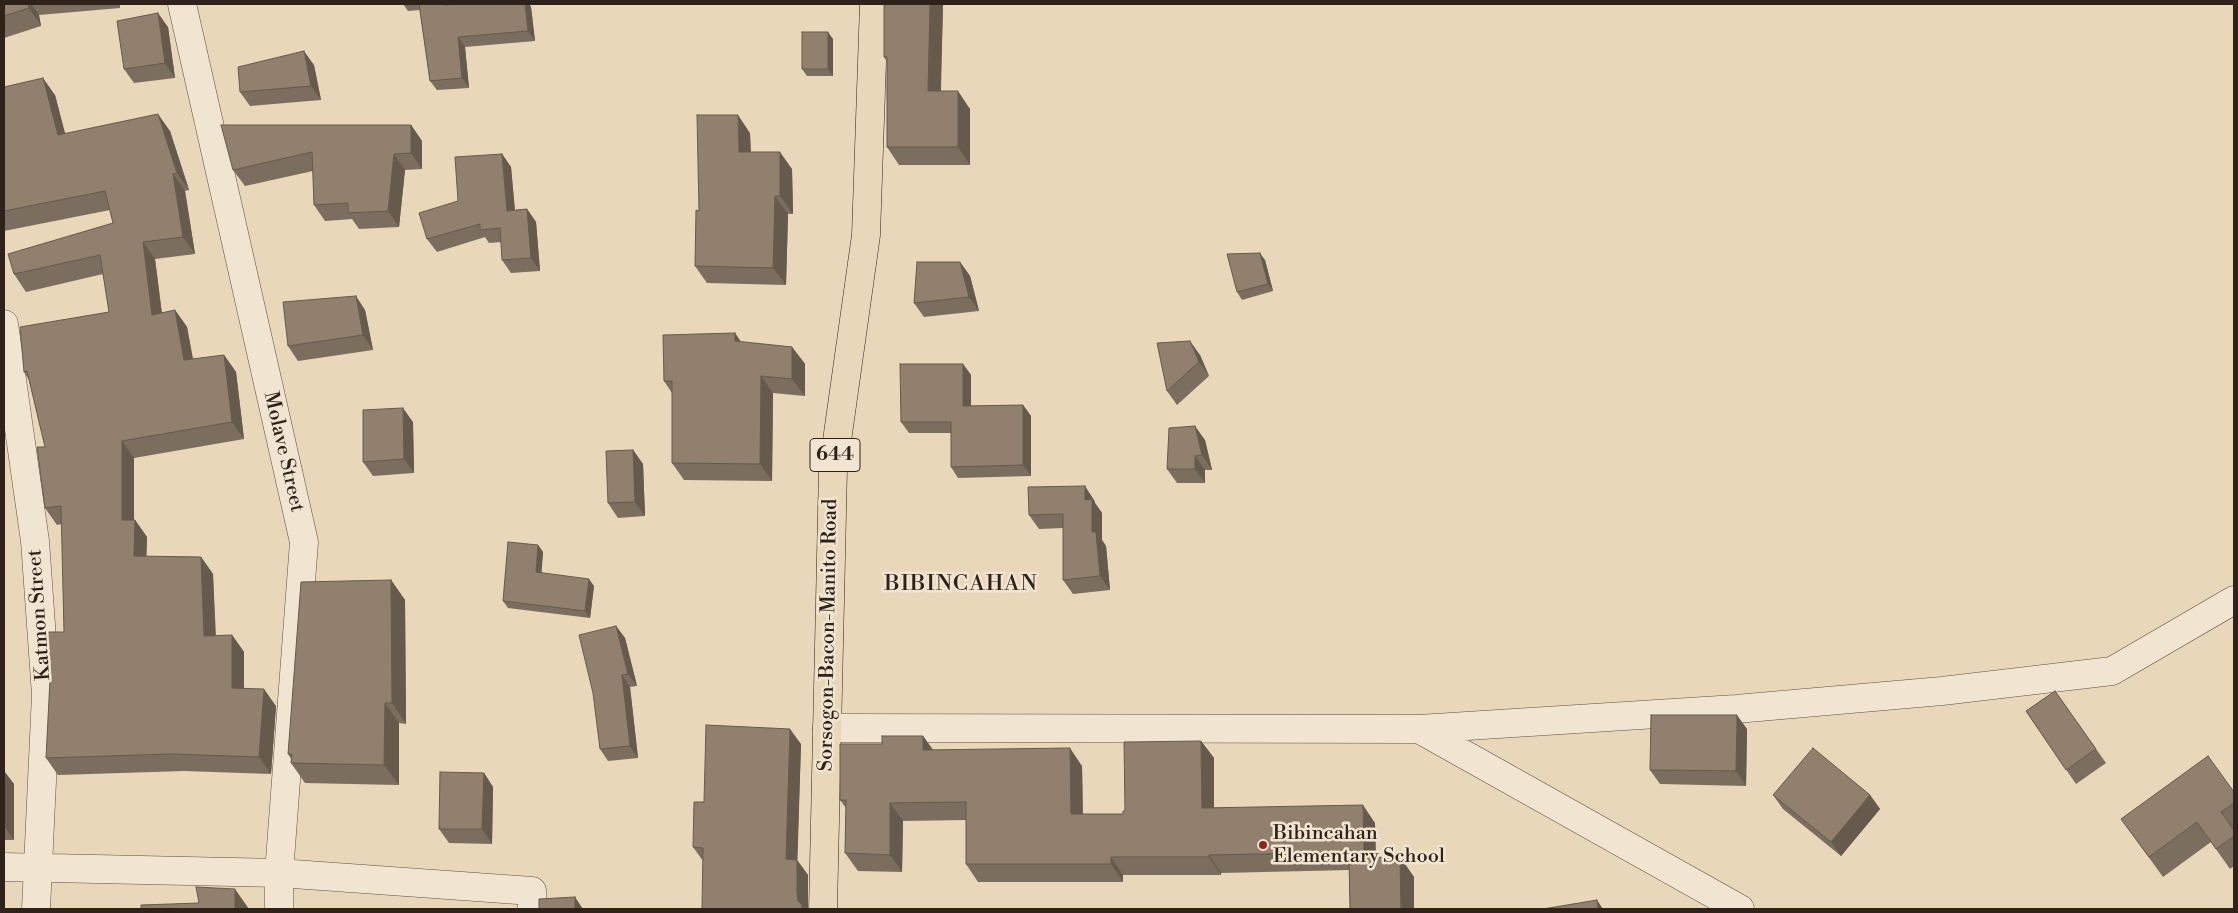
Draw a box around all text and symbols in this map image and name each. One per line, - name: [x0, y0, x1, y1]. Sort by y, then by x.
- street label: Molave Street: [257, 389, 309, 515]
- road number: 644: [810, 438, 860, 472]
- street label: Sorsogon-Bacon-Manito Road: [815, 498, 843, 772]
- street label: Katmon Street: [23, 548, 57, 682]
- district label: BIBINCAHAN: [883, 572, 1039, 598]
- place label: Bibincahan Elementary School: [1273, 822, 1445, 869]
- marker: Bibincahan Elementary School: [1257, 839, 1269, 851]

